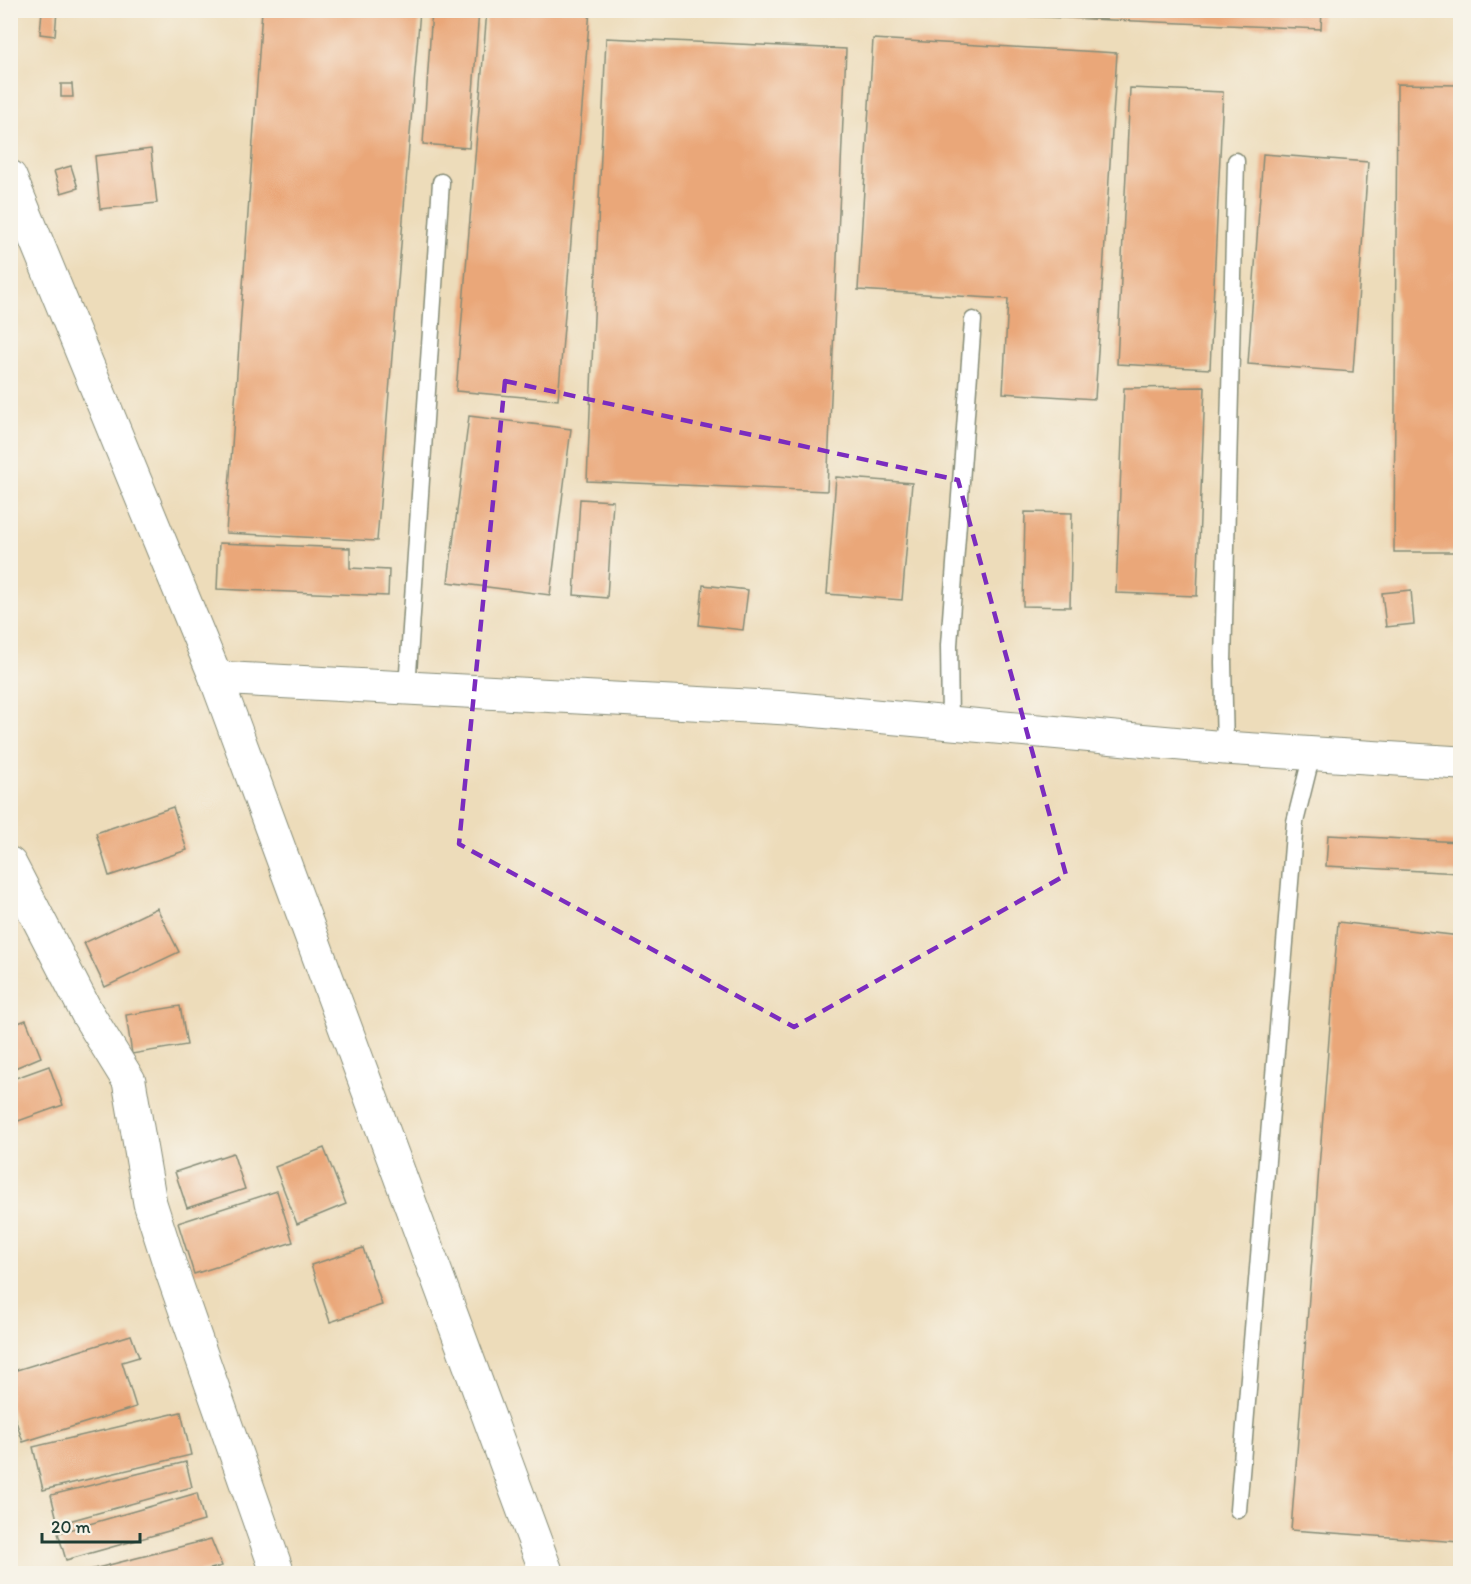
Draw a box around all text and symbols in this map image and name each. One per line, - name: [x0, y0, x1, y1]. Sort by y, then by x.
- scale bar: [42, 1506, 140, 1544]
- text: 20 m: [51, 1516, 91, 1538]

